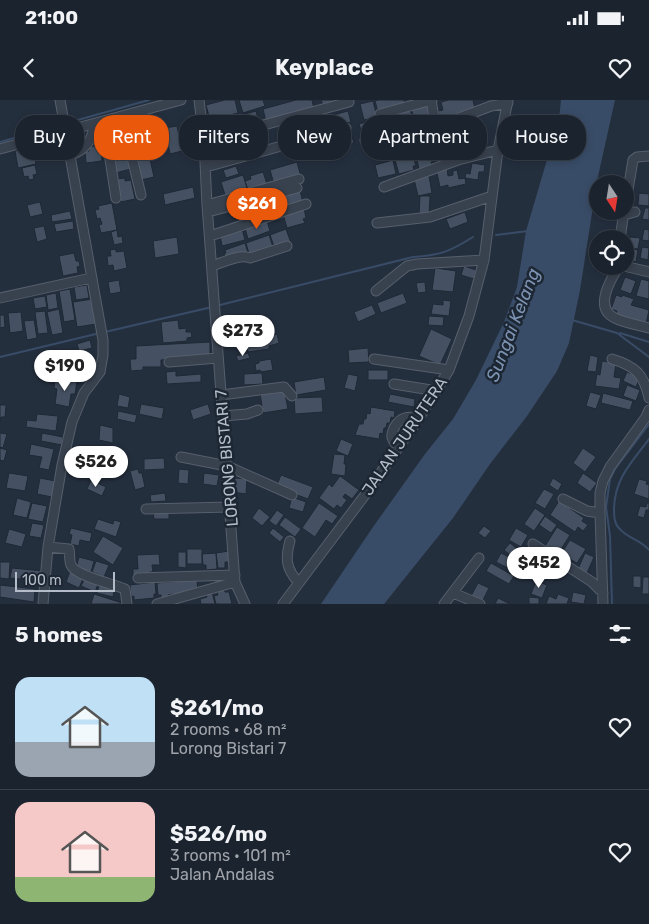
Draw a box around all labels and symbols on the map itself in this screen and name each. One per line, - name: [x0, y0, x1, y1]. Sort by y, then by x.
- north arrow: [589, 175, 634, 220]
- pin: $261: [227, 188, 287, 230]
- water label: Sungai Kelang: [481, 265, 545, 385]
- pin: $273: [213, 314, 273, 357]
- pin: $190: [35, 350, 95, 392]
- street label: JALAN JURUTERA: [358, 373, 451, 499]
- street label: LORONG BISTARI 7: [211, 389, 242, 527]
- pin: $526: [66, 446, 126, 488]
- pin: $452: [509, 546, 569, 589]
- scale bar: [15, 569, 115, 592]

